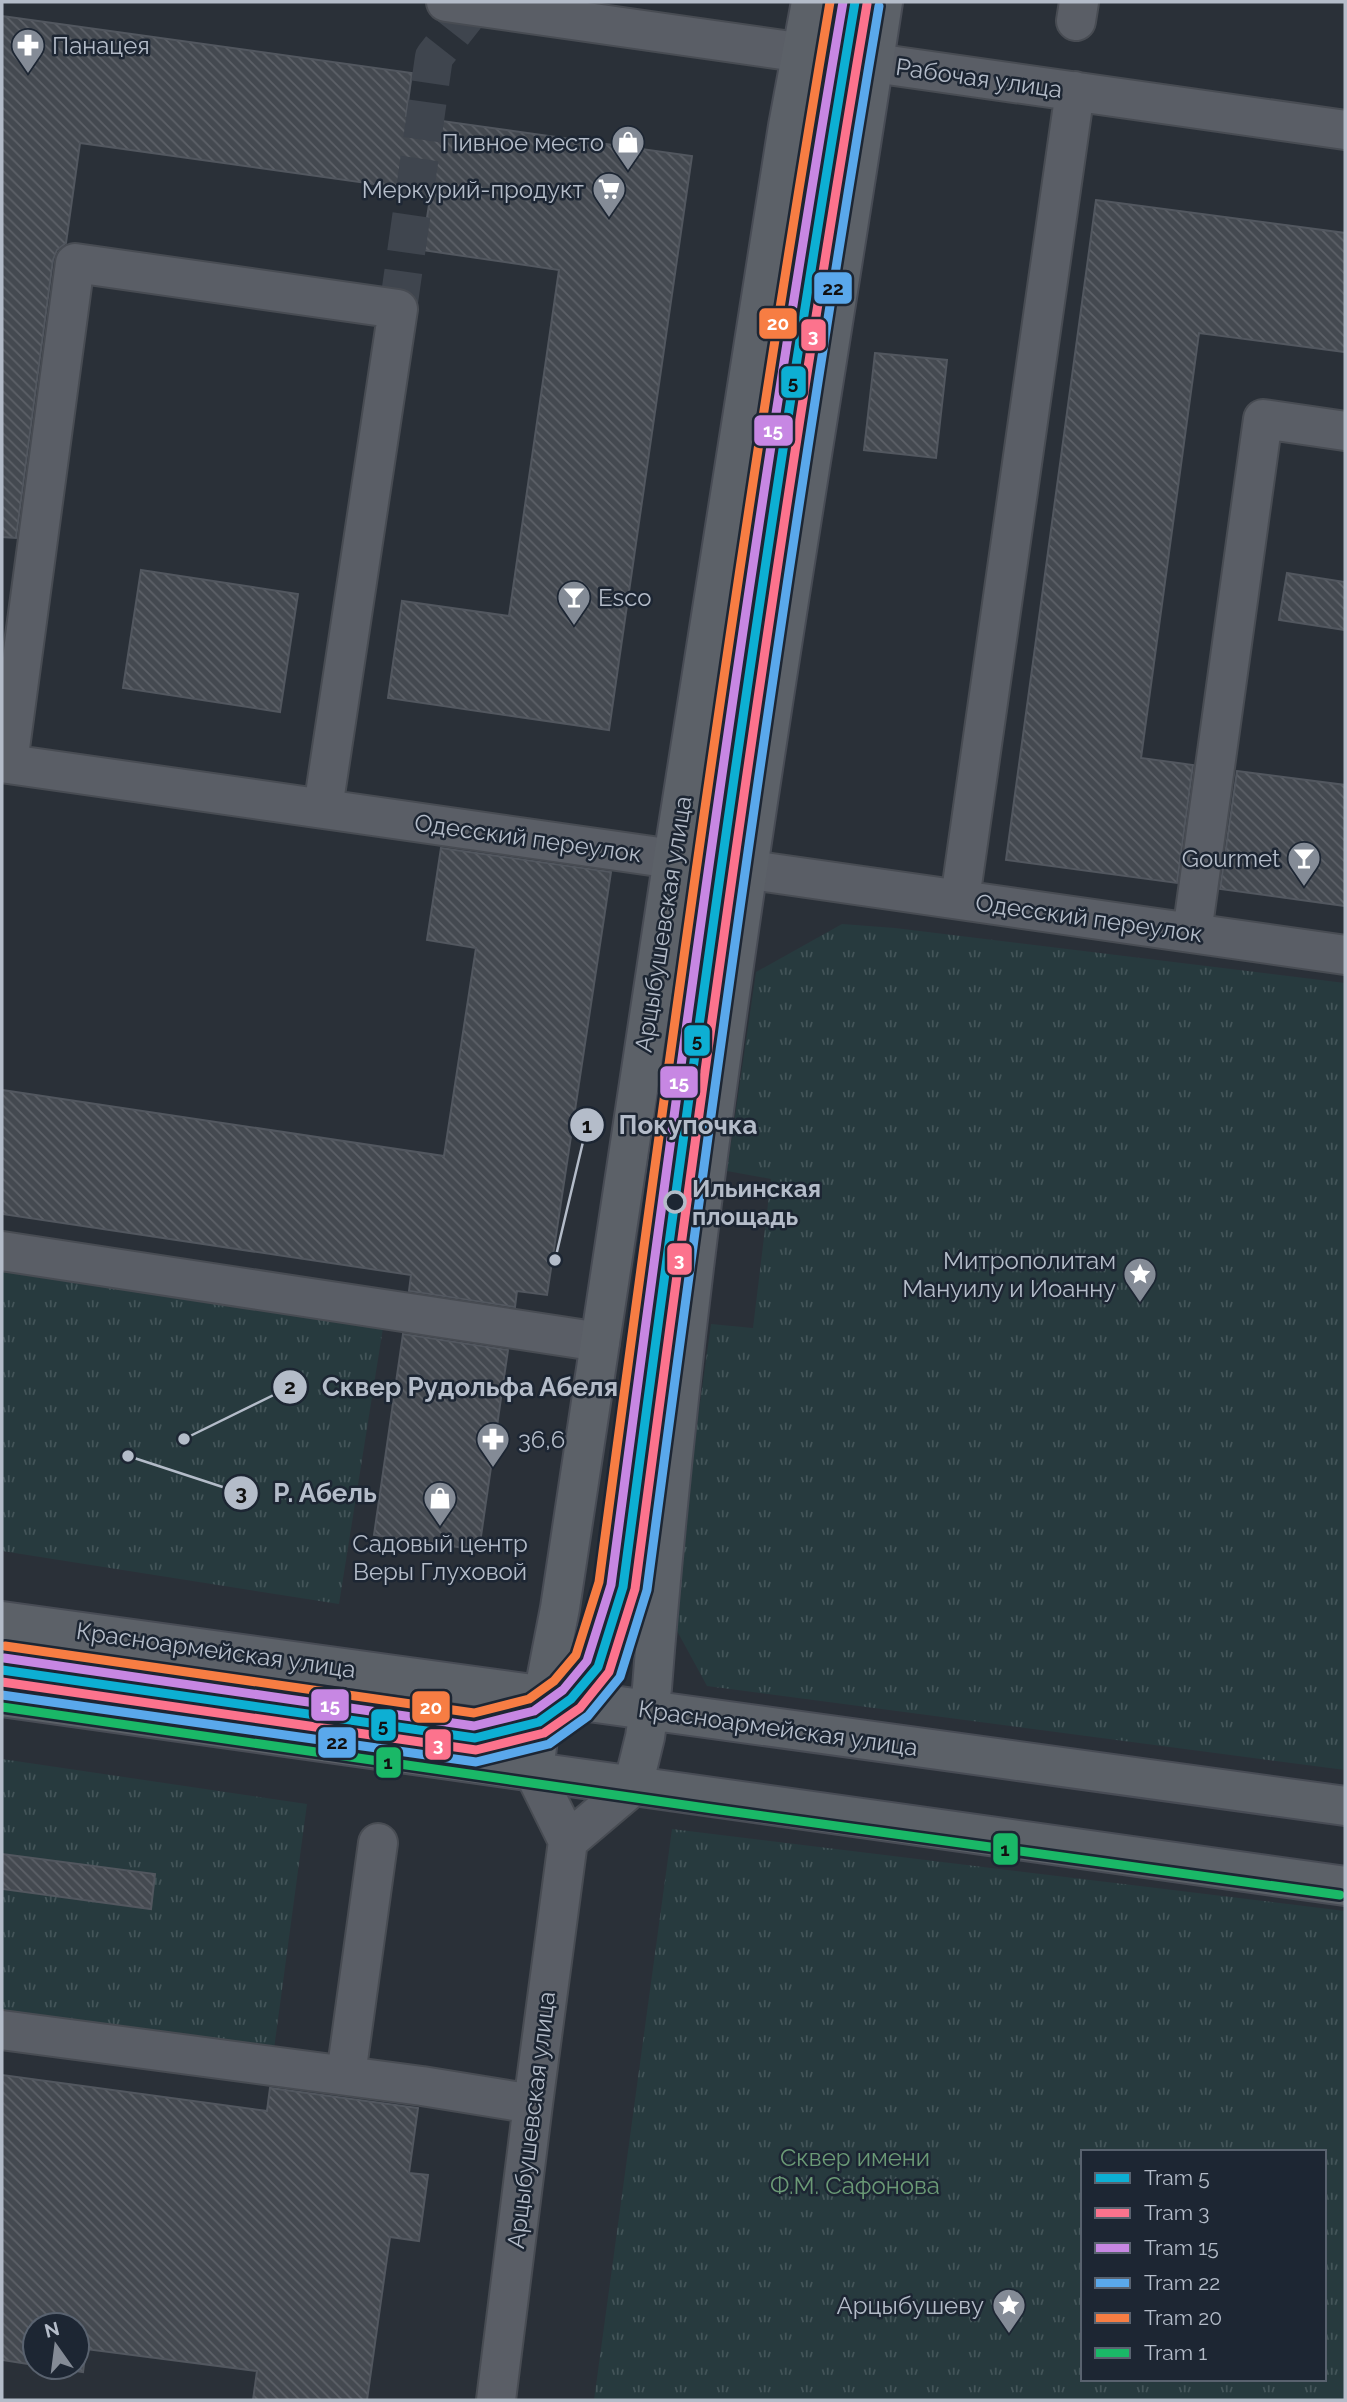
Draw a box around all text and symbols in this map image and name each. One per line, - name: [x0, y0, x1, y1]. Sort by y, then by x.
- pharmacy icon: Панацея: [9, 26, 47, 75]
- place label: Панацея: [52, 31, 150, 60]
- street label: Рабочая улица: [894, 52, 1064, 104]
- shop icon: Пивное место: [609, 123, 647, 172]
- place label: Пивное место: [441, 128, 604, 157]
- supermarket icon: Меркурий-продукт: [590, 170, 628, 219]
- place label: Меркурий-продукт: [362, 175, 585, 204]
- line badge: 22: [813, 271, 853, 305]
- text: 22: [822, 277, 844, 299]
- line badge: 20: [758, 307, 798, 340]
- text: 20: [767, 312, 789, 334]
- line badge: 3: [800, 318, 827, 352]
- text: 3: [808, 324, 818, 346]
- line badge: 5: [780, 365, 807, 399]
- text: 5: [788, 371, 798, 393]
- line badge: 15: [753, 414, 794, 447]
- text: 15: [763, 419, 783, 441]
- bar icon: Esco: [555, 578, 593, 627]
- place label: Esco: [598, 583, 652, 612]
- street label: Арцыбушевская улица: [628, 794, 698, 1054]
- street label: Одесский переулок: [413, 808, 643, 868]
- bar icon: Gourmet: [1285, 839, 1323, 888]
- place label: Gourmet: [1182, 844, 1280, 873]
- street label: Одесский переулок: [974, 888, 1204, 948]
- line badge: 5: [683, 1024, 711, 1057]
- text: 5: [692, 1029, 702, 1051]
- line badge: 15: [659, 1065, 699, 1099]
- text: 15: [669, 1071, 689, 1093]
- callout: Покупочка: [570, 1102, 772, 1149]
- text: Покупочка: [619, 1110, 757, 1140]
- text: 1: [582, 1113, 592, 1138]
- place label: Ильинская площадь: [692, 1174, 821, 1231]
- marker: Ильинская площадь: [664, 1191, 686, 1213]
- line badge: 3: [666, 1242, 693, 1276]
- place label: Митрополитам Мануилу и Иоанну: [902, 1246, 1116, 1303]
- text: 3: [674, 1248, 684, 1270]
- place icon: Митрополитам Мануилу и Иоанну: [1121, 1255, 1159, 1304]
- callout: Сквер Рудольфа Абеля: [272, 1364, 632, 1411]
- text: Сквер Рудольфа Абеля: [322, 1372, 618, 1402]
- text: 2: [284, 1374, 296, 1399]
- pharmacy icon: 36,6: [474, 1420, 512, 1469]
- place label: 36,6: [518, 1425, 565, 1454]
- callout: Р. Абель: [224, 1469, 391, 1516]
- text: Р. Абель: [273, 1478, 377, 1508]
- shop icon: Садовый центр Веры Глуховой: [421, 1479, 459, 1528]
- text: 3: [235, 1480, 247, 1505]
- place label: Садовый центр Веры Глуховой: [352, 1529, 528, 1586]
- street label: Красноармейская улица: [74, 1616, 358, 1684]
- line badge: 15: [310, 1688, 350, 1722]
- line badge: 20: [411, 1690, 451, 1724]
- text: 15: [320, 1694, 340, 1716]
- street label: Красноармейская улица: [636, 1694, 920, 1762]
- text: 20: [420, 1696, 442, 1718]
- line badge: 5: [370, 1708, 397, 1742]
- text: 5: [378, 1714, 388, 1736]
- line badge: 22: [317, 1726, 357, 1759]
- line badge: 3: [424, 1728, 452, 1761]
- text: 22: [326, 1731, 348, 1753]
- text: 3: [433, 1733, 443, 1755]
- line badge: 1: [375, 1746, 402, 1779]
- text: 1: [383, 1751, 393, 1773]
- line badge: 1: [992, 1832, 1019, 1866]
- text: 1: [1000, 1838, 1010, 1860]
- street label: Арцыбушевская улица: [501, 1990, 561, 2250]
- park label: Cквер имени Ф.М. Сафонова: [770, 2143, 940, 2200]
- legend: [1081, 2150, 1326, 2381]
- text: Tram 5: [1144, 2165, 1210, 2190]
- text: Tram 3: [1144, 2200, 1210, 2225]
- text: Tram 15: [1144, 2235, 1219, 2260]
- text: Tram 22: [1144, 2270, 1220, 2295]
- place icon: Арцыбушеву: [990, 2286, 1028, 2335]
- place label: Арцыбушеву: [837, 2291, 984, 2320]
- text: Tram 20: [1144, 2305, 1222, 2330]
- north arrow: [21, 2311, 91, 2381]
- text: N: [42, 2317, 62, 2342]
- text: Tram 1: [1144, 2340, 1207, 2365]

